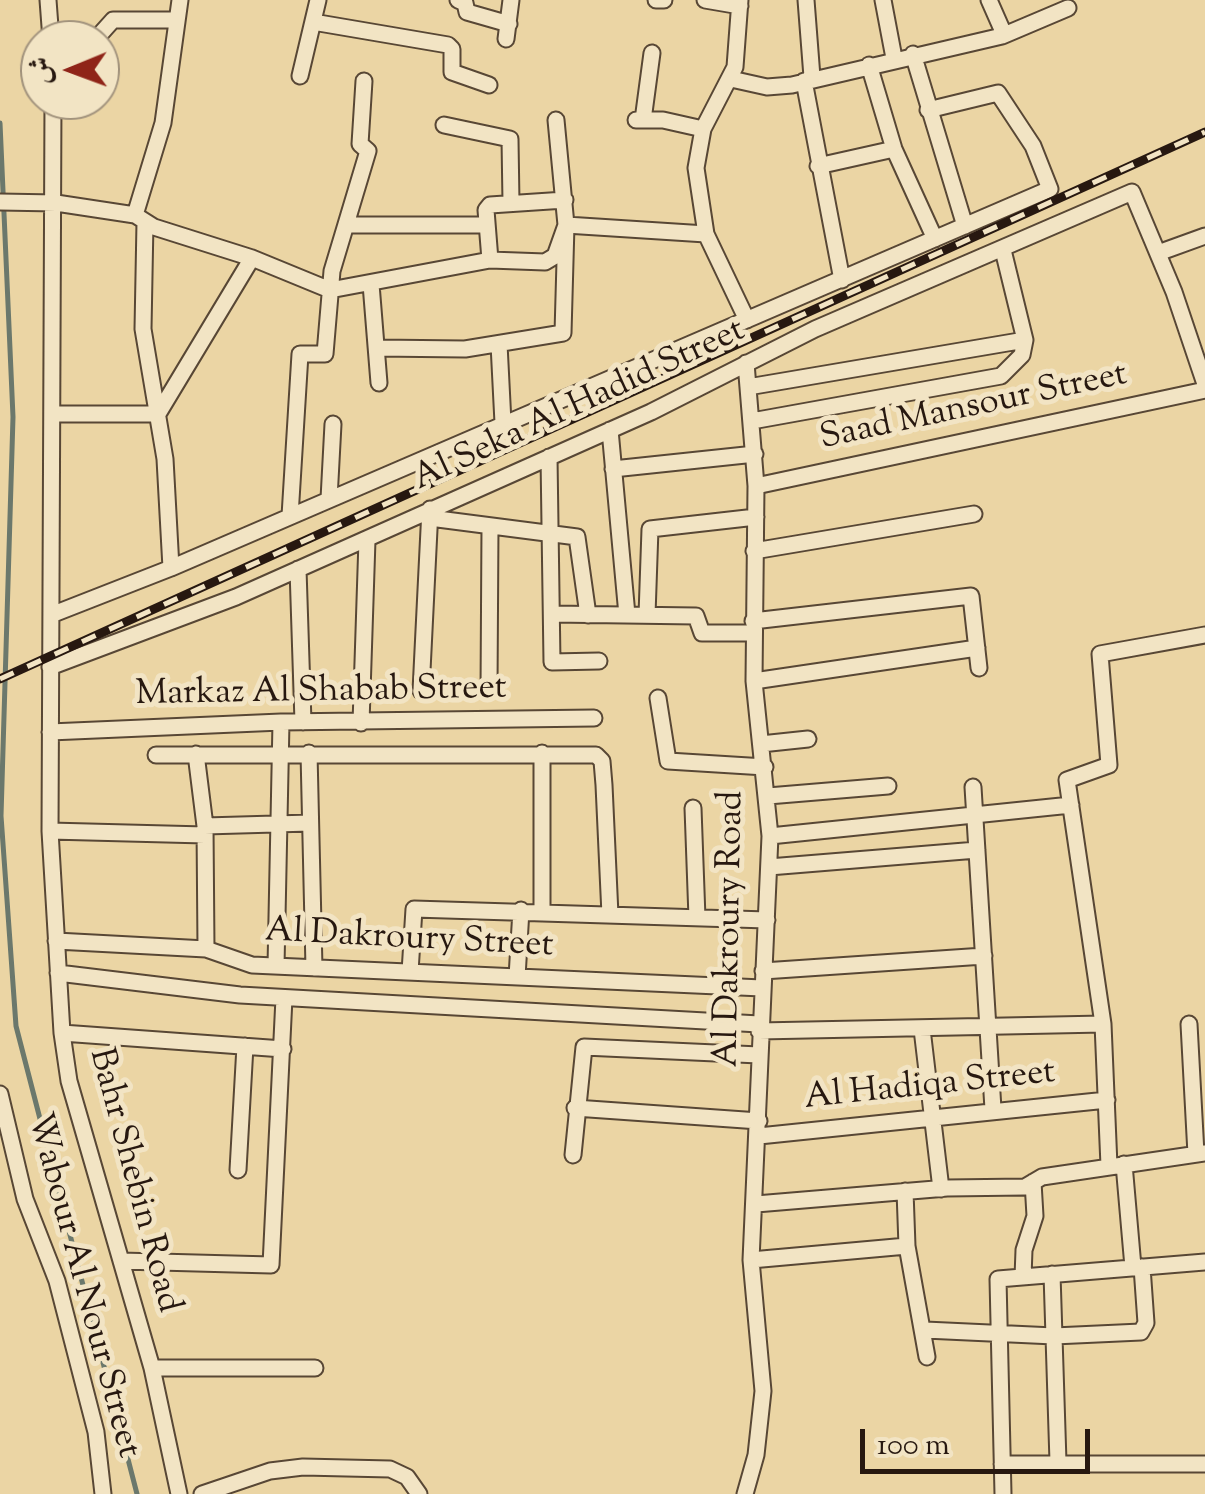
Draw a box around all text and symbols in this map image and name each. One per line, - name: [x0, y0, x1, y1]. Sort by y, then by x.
- north arrow: [20, 20, 120, 120]
- text: ش: [22, 56, 62, 85]
- street label: Al Seka Al Hadid Street: [407, 312, 753, 502]
- street label: Saad Mansour Street: [817, 356, 1131, 462]
- street label: Markaz Al Shabab Street: [135, 670, 507, 718]
- street label: Al Dakroury Road: [709, 790, 755, 1068]
- street label: Al Dakroury Street: [264, 912, 554, 970]
- street label: Bahr Shebin Road: [77, 1044, 187, 1318]
- street label: Al Hadiqa Street: [802, 1054, 1058, 1122]
- street label: Wabour Al Nour Street: [15, 1109, 147, 1463]
- scale bar: [865, 1409, 1095, 1471]
- text: 100 m: [877, 1425, 950, 1468]

